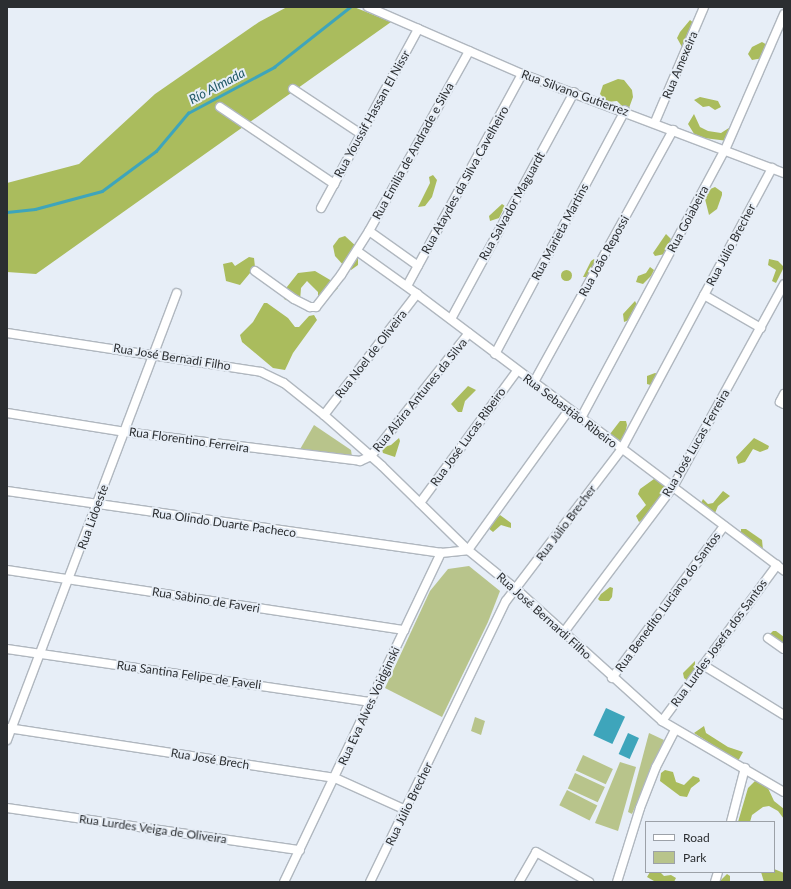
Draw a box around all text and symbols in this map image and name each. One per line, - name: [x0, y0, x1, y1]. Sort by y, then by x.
- street label: Rua Amexeira: [659, 29, 701, 101]
- street label: Rua Youssif Hassan El Nissr: [331, 48, 413, 180]
- water label: Río Almada: [186, 65, 248, 107]
- street label: Rua Silvano Gutierrez: [519, 67, 631, 119]
- street label: Rua Emilia de Andrade e Silva: [369, 80, 457, 222]
- street label: Rua Ataydes da Silva Cavelheiro: [418, 103, 512, 257]
- street label: Rua Salvador Maguardt: [476, 149, 548, 263]
- street label: Rua Marieta Martins: [528, 181, 592, 283]
- street label: Rua Goiabeira: [664, 183, 712, 255]
- street label: Rua Júlio Brecher: [703, 201, 759, 289]
- street label: Rua João Repossi: [576, 213, 632, 299]
- street label: Rua Noel de Oliveira: [332, 307, 410, 401]
- street label: Rua Alzira Antunes da Silva: [370, 335, 470, 455]
- street label: Rua José Bernadi Filho: [112, 341, 232, 373]
- street label: Rua Sebastião Ribeiro: [520, 371, 620, 451]
- street label: Rua José Lucas Ribeiro: [427, 385, 509, 489]
- street label: Rua José Lucas Ferreira: [659, 386, 733, 500]
- street label: Rua Florentino Ferreira: [128, 424, 250, 456]
- street label: Rua Júlio Brecher: [533, 482, 599, 564]
- street label: Rua Lidoeste: [75, 483, 111, 551]
- street label: Rua Olindo Duarte Pacheco: [151, 506, 297, 540]
- street label: Rua Benedito Luciano do Santos: [612, 529, 724, 675]
- street label: Rua José Bernardi Filho: [493, 569, 595, 663]
- street label: Rua Lurdes Josefa dos Santos: [668, 576, 770, 710]
- street label: Rua Sabino de Faveri: [151, 584, 261, 616]
- street label: Rua Eva Alves Voidginski: [335, 644, 403, 768]
- street label: Rua Santina Felipe de Faveli: [116, 658, 262, 692]
- street label: Rua José Brech: [169, 746, 251, 772]
- street label: Rua Júlio Brecher: [382, 760, 436, 848]
- street label: Rua Lurdes Veiga de Oliveira: [78, 811, 228, 847]
- legend: [645, 821, 775, 873]
- text: Road: [683, 830, 710, 845]
- text: Park: [683, 850, 706, 865]

